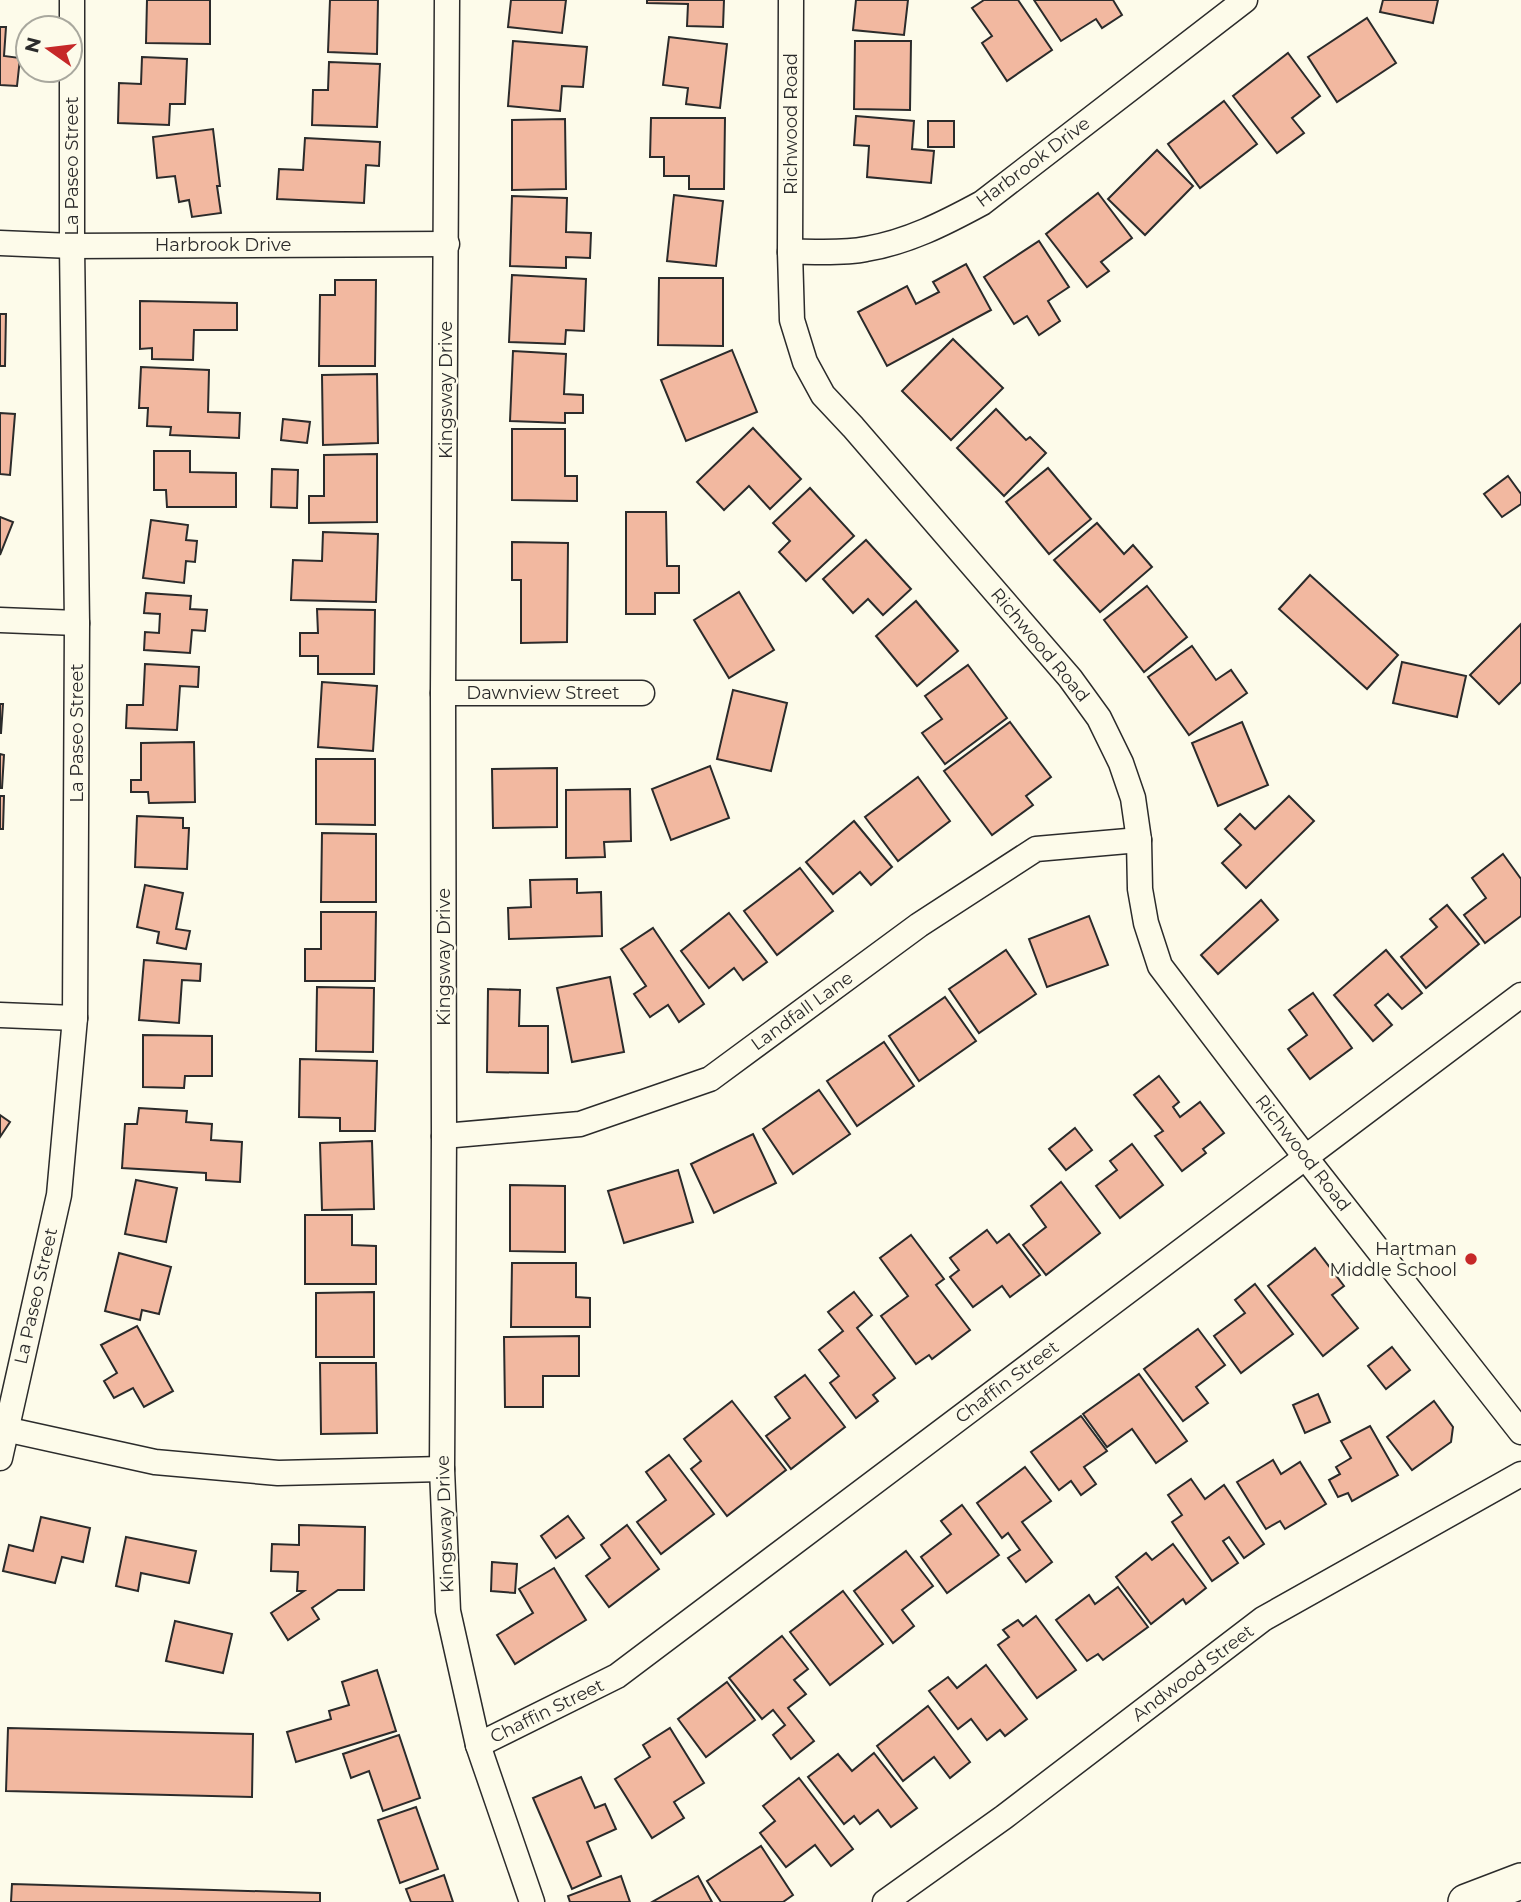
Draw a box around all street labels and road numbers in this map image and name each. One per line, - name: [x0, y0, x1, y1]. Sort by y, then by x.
- street label: Richwood Road: [780, 53, 802, 195]
- street label: La Paseo Street: [61, 96, 83, 236]
- street label: Harbrook Drive: [972, 112, 1094, 212]
- street label: Harbrook Drive: [155, 234, 291, 256]
- street label: Kingsway Drive: [435, 321, 457, 459]
- street label: Richwood Road: [986, 584, 1094, 706]
- street label: La Paseo Street: [66, 663, 88, 803]
- street label: Dawnview Street: [466, 682, 620, 704]
- street label: Kingsway Drive: [433, 888, 455, 1026]
- street label: Landfall Lane: [747, 967, 857, 1055]
- street label: Richwood Road: [1251, 1090, 1355, 1216]
- street label: La Paseo Street: [10, 1226, 62, 1366]
- street label: Chaffin Street: [951, 1336, 1063, 1428]
- street label: Kingsway Drive: [432, 1454, 458, 1593]
- street label: Andwood Street: [1128, 1620, 1258, 1726]
- street label: Chaffin Street: [486, 1674, 608, 1748]

